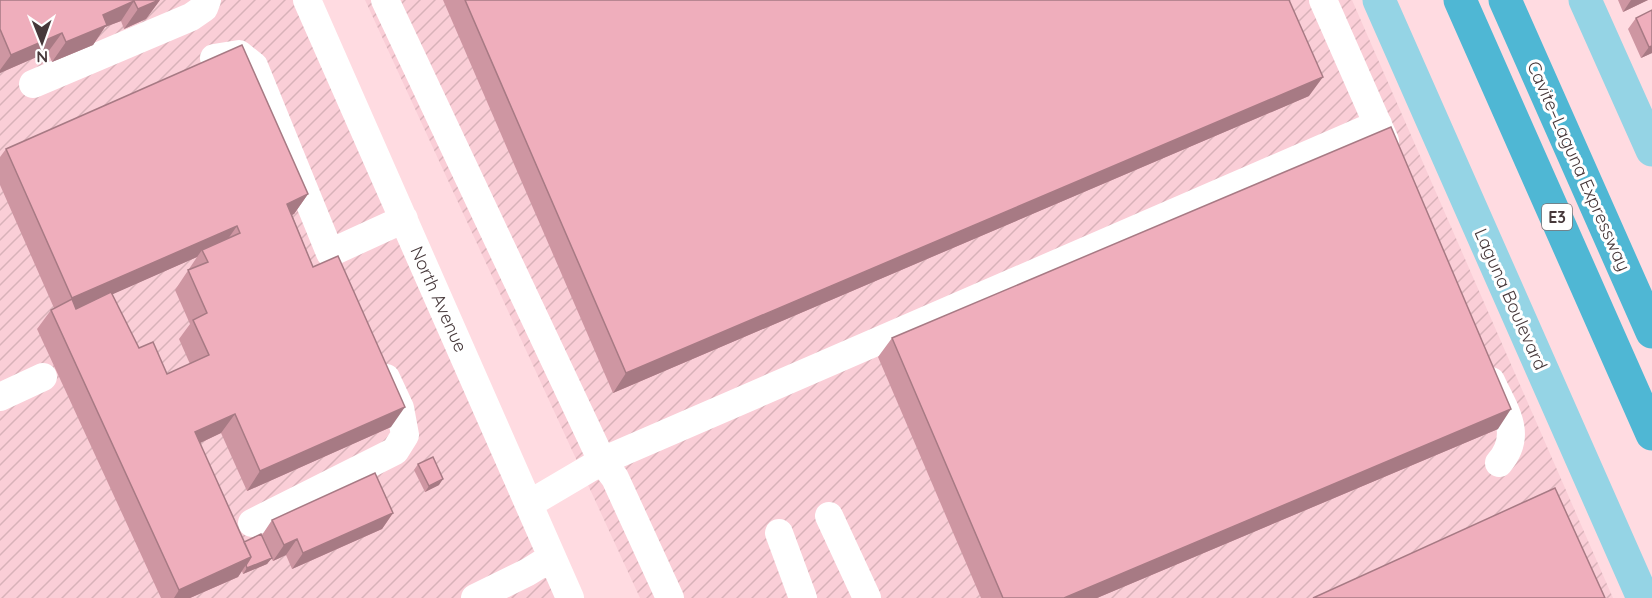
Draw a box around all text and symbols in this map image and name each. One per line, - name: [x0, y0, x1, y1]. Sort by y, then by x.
- north arrow: [12, 12, 72, 72]
- text: N: [36, 47, 48, 67]
- street label: Cavite–Laguna Expressway: [1522, 57, 1636, 275]
- road number: E3: [1542, 204, 1572, 230]
- street label: Laguna Boulevard: [1469, 225, 1553, 373]
- street label: North Avenue: [405, 242, 473, 356]

